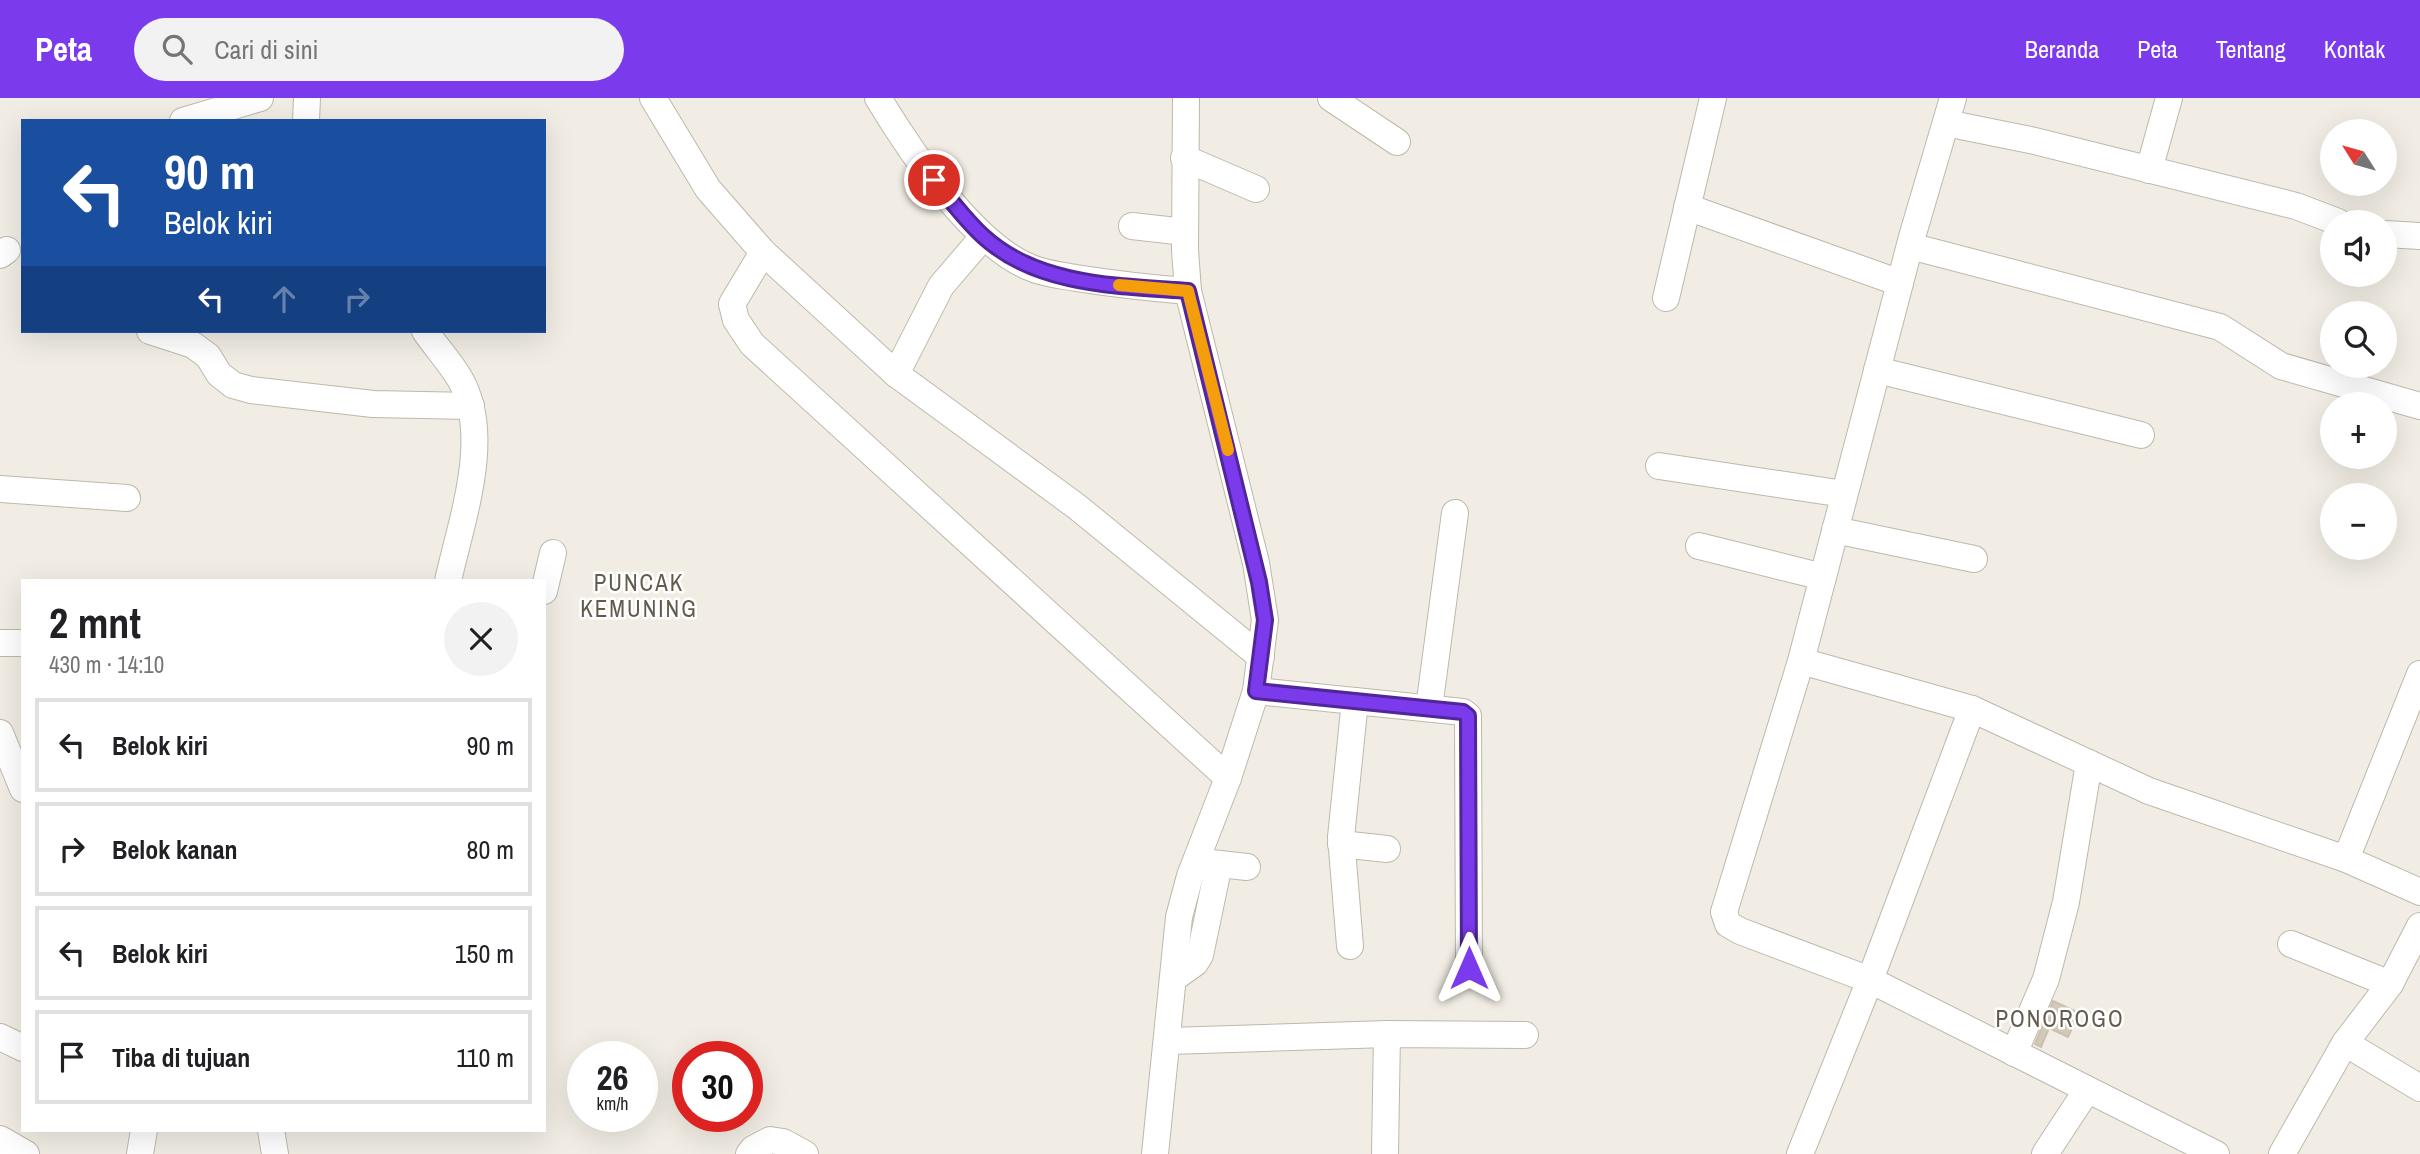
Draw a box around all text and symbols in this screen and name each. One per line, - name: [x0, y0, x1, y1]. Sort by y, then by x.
- search box: [134, 18, 624, 81]
- text: Peta: [35, 27, 92, 71]
- icon: search: [158, 30, 196, 68]
- text: Cari di sini: [214, 32, 318, 67]
- text: Beranda: [2025, 33, 2099, 65]
- text: Peta: [2137, 33, 2178, 65]
- text: Tentang: [2216, 33, 2286, 65]
- text: Kontak: [2324, 33, 2385, 65]
- north arrow: [2320, 119, 2398, 196]
- map controls: [2320, 119, 2397, 560]
- text: 90 m: [164, 138, 256, 204]
- icon: left: [49, 147, 140, 238]
- pin: [904, 150, 964, 210]
- icon: arrive: [915, 161, 953, 199]
- text: Belok kiri: [164, 201, 273, 244]
- button: sound: [2320, 210, 2397, 287]
- icon: left: [192, 280, 230, 318]
- icon: ahead: [265, 280, 303, 318]
- icon: right: [338, 280, 376, 318]
- button: search: [2320, 301, 2397, 378]
- button: +: [2320, 392, 2397, 469]
- button: −: [2320, 483, 2397, 560]
- district label: PUNCAK KEMUNING: [580, 567, 698, 624]
- text: 2 mnt: [49, 595, 141, 651]
- button: close: [444, 602, 518, 676]
- text: 430 m · 14:10: [49, 649, 164, 680]
- icon: left: [53, 726, 91, 764]
- text: Belok kiri: [112, 728, 208, 763]
- text: 90 m: [467, 728, 514, 763]
- icon: right: [53, 830, 91, 868]
- text: Belok kanan: [112, 832, 238, 867]
- text: 80 m: [467, 832, 514, 867]
- position arrow: [1432, 931, 1506, 1005]
- icon: left: [53, 934, 91, 972]
- text: Belok kiri: [112, 936, 208, 971]
- text: 150 m: [455, 936, 514, 971]
- district label: PONOROGO: [1995, 1003, 2125, 1034]
- icon: arrive: [53, 1038, 91, 1076]
- text: Tiba di tujuan: [112, 1040, 250, 1075]
- text: 110 m: [456, 1040, 514, 1075]
- speed limit sign: 30: [672, 1041, 763, 1132]
- text: 26: [597, 1054, 628, 1101]
- text: km/h: [597, 1091, 629, 1116]

